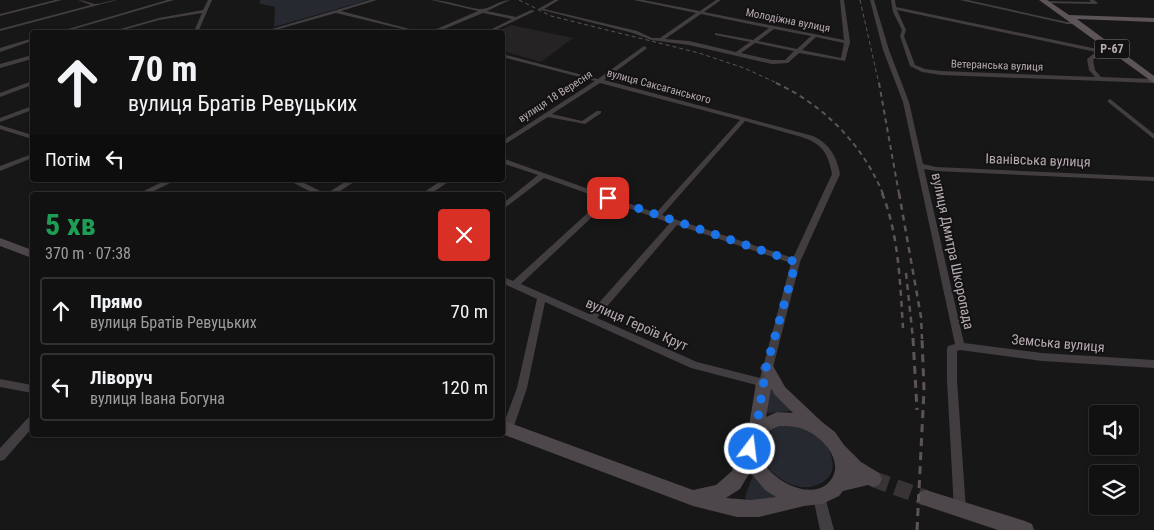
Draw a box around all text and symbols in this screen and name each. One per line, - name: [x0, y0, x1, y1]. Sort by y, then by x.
- street label: Молодіжна вулиця: [745, 6, 831, 35]
- road number: Р-67: [1094, 40, 1130, 59]
- text: 70 m: [128, 49, 197, 90]
- icon: ahead: [45, 50, 110, 115]
- street label: Ветеранська вулиця: [951, 57, 1043, 74]
- street label: вулиця Саксаганського: [605, 66, 713, 107]
- street label: вулиця 18 Вересня: [516, 68, 595, 125]
- text: вулиця Братів Ревуцьких: [128, 91, 357, 116]
- icon: left: [101, 145, 129, 173]
- text: Потім: [45, 148, 91, 171]
- street label: Іванівська вулиця: [985, 150, 1091, 170]
- street label: вулиця Дмитра Шкоропада: [929, 171, 977, 331]
- pin: [587, 177, 629, 219]
- icon: arrive: [594, 184, 622, 212]
- text: 5 хв: [45, 207, 96, 242]
- button: close: [438, 209, 490, 261]
- text: 370 m · 07:38: [45, 244, 131, 263]
- text: Прямо: [90, 290, 143, 313]
- street label: вулиця Героїв Крут: [583, 294, 691, 354]
- icon: ahead: [47, 297, 75, 325]
- text: 70 m: [451, 300, 488, 323]
- text: вулиця Братів Ревуцьких: [90, 313, 257, 332]
- street label: Земська вулиця: [1011, 331, 1105, 355]
- text: Ліворуч: [90, 366, 152, 389]
- icon: left: [47, 373, 75, 401]
- text: 120 m: [441, 376, 488, 399]
- text: вулиця Івана Богуна: [90, 389, 225, 408]
- map controls: [1089, 405, 1139, 515]
- button: sound: [1089, 405, 1139, 455]
- position arrow: [723, 422, 775, 474]
- button: layers: [1089, 465, 1139, 515]

